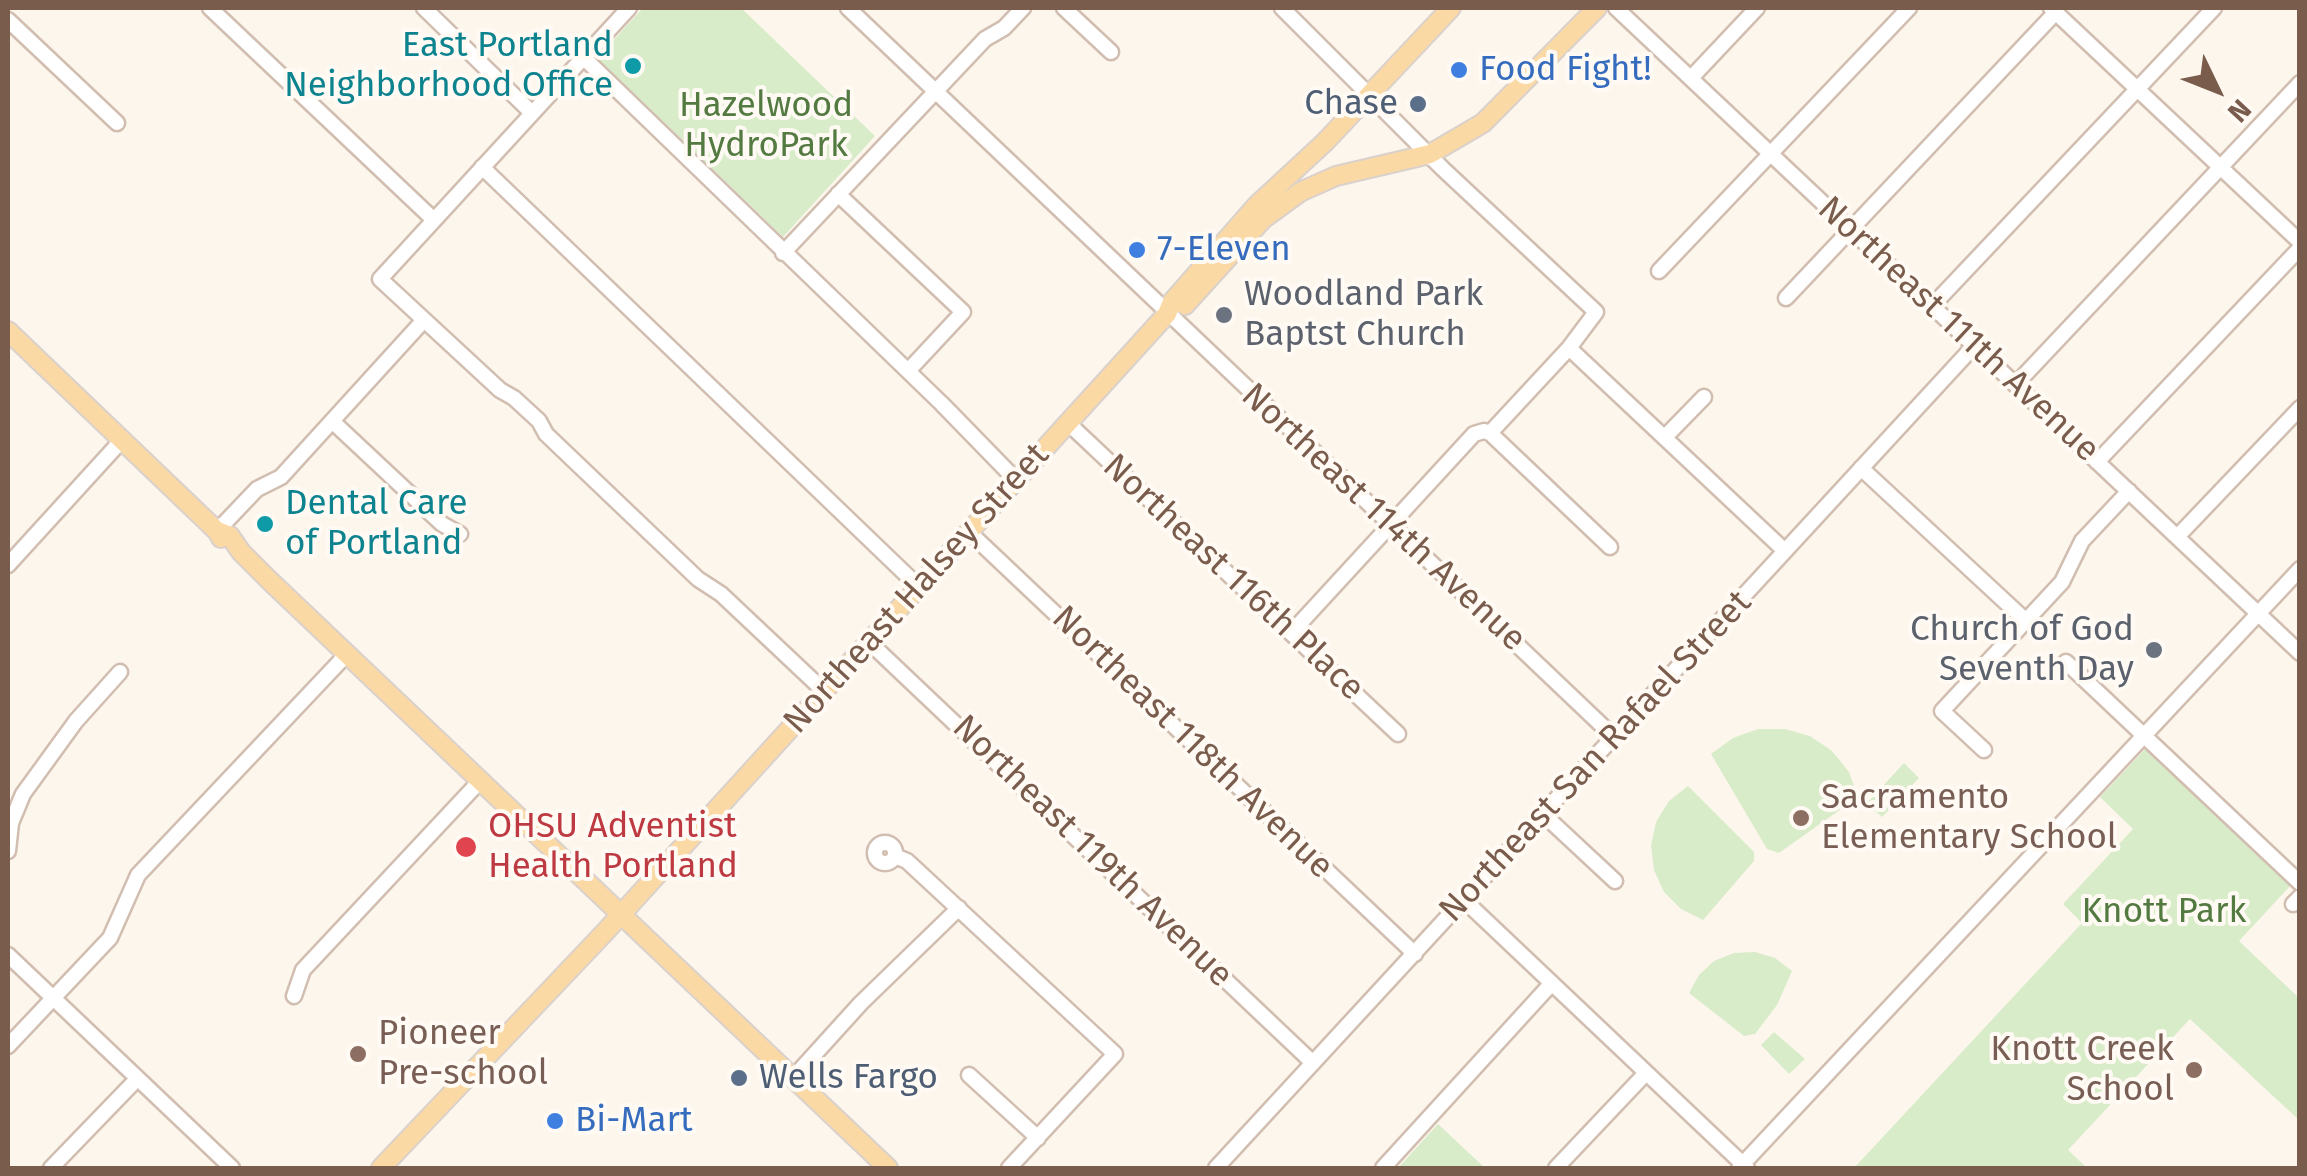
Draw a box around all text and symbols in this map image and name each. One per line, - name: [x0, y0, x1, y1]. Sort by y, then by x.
- place label: East Portland Neighborhood Office: [284, 25, 613, 107]
- north arrow: [2167, 40, 2267, 140]
- place label: Food Fight!: [1479, 49, 1652, 91]
- marker: East Portland Neighborhood Office: [622, 55, 644, 77]
- marker: Food Fight!: [1448, 59, 1470, 81]
- place label: Chase: [1304, 83, 1398, 125]
- park label: Hazelwood HydroPark: [679, 85, 853, 167]
- marker: Chase: [1407, 93, 1429, 115]
- text: N: [2221, 93, 2258, 129]
- street label: Northeast 111th Avenue: [1808, 189, 2108, 471]
- place label: 7-Eleven: [1157, 229, 1291, 271]
- marker: 7-Eleven: [1126, 239, 1148, 261]
- place label: Woodland Park Baptst Church: [1244, 274, 1483, 356]
- marker: Woodland Park Baptst Church: [1213, 304, 1235, 326]
- street label: Northeast 114th Avenue: [1232, 375, 1534, 661]
- street label: Northeast Halsey Street: [776, 435, 1058, 743]
- street label: Northeast 116th Place: [1094, 446, 1372, 710]
- place label: Dental Care of Portland: [285, 483, 468, 565]
- marker: Dental Care of Portland: [254, 513, 276, 535]
- street label: Northeast San Rafael Street: [1431, 583, 1761, 931]
- street label: Northeast 118th Avenue: [1043, 598, 1341, 888]
- place label: Church of God Seventh Day: [1910, 609, 2134, 691]
- marker: Church of God Seventh Day: [2143, 639, 2165, 661]
- street label: Northeast 119th Avenue: [943, 707, 1241, 997]
- place label: Sacramento Elementary School: [1821, 777, 2117, 859]
- place label: OHSU Adventist Health Portland: [488, 806, 738, 888]
- marker: Sacramento Elementary School: [1790, 807, 1812, 829]
- marker: OHSU Adventist Health Portland: [453, 834, 479, 860]
- park label: Knott Park: [2082, 891, 2246, 933]
- place label: Pioneer Pre-school: [378, 1013, 548, 1095]
- place label: Knott Creek School: [1990, 1029, 2174, 1111]
- marker: Pioneer Pre-school: [347, 1043, 369, 1065]
- place label: Wells Fargo: [759, 1057, 938, 1099]
- marker: Knott Creek School: [2183, 1059, 2205, 1081]
- marker: Wells Fargo: [728, 1067, 750, 1089]
- place label: Bi-Mart: [575, 1100, 693, 1142]
- marker: Bi-Mart: [544, 1110, 566, 1132]

